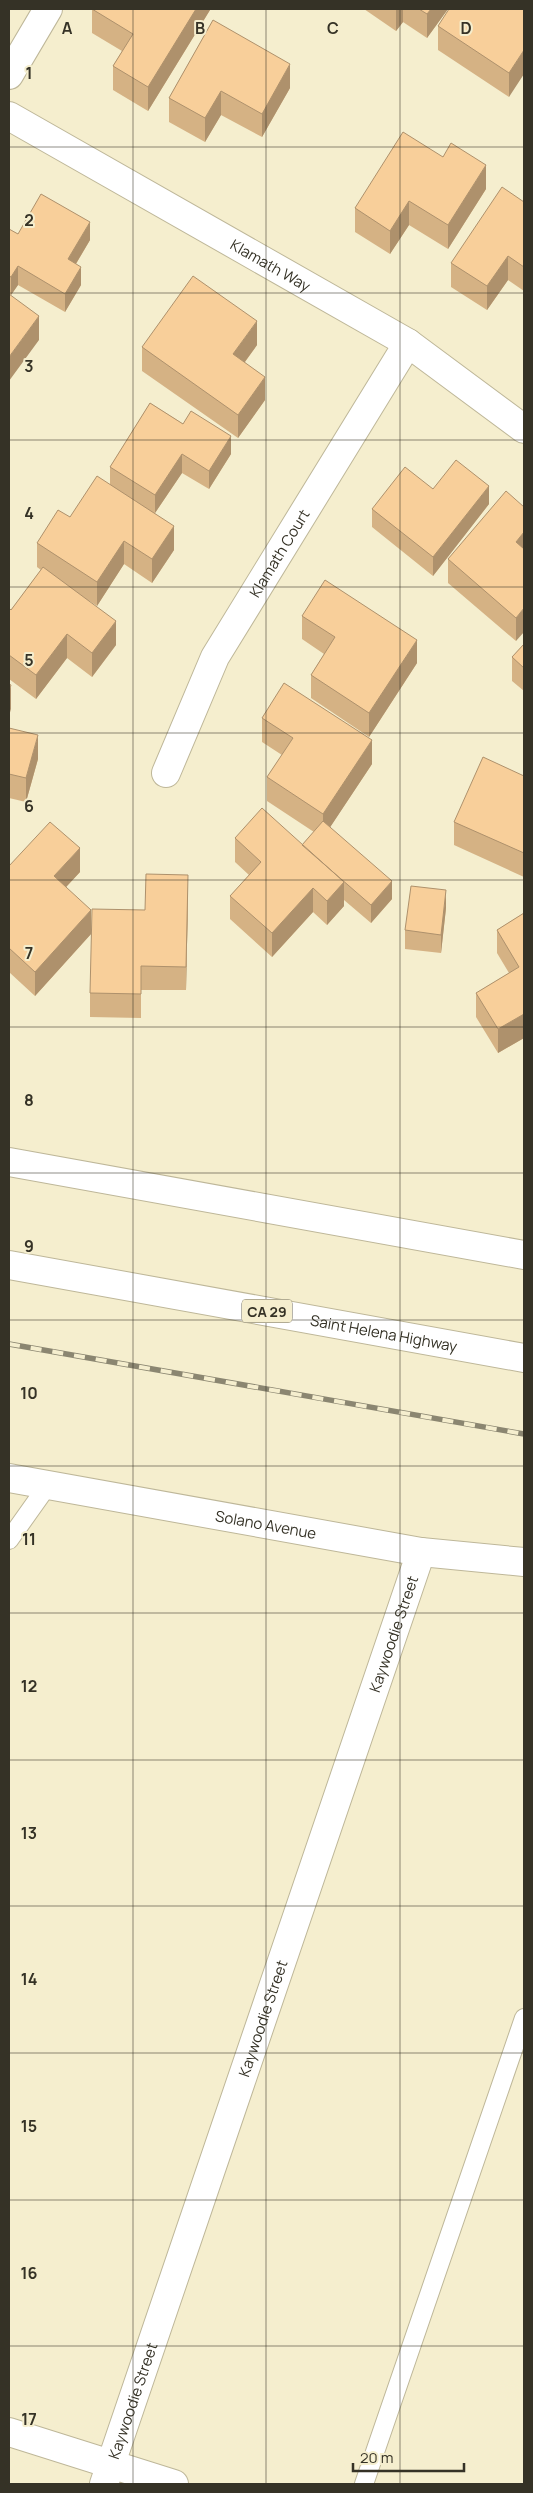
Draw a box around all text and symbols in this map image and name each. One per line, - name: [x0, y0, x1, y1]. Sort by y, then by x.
- text: A: [62, 17, 73, 39]
- text: B: [195, 17, 205, 39]
- text: C: [327, 17, 339, 39]
- text: D: [460, 17, 472, 39]
- text: 1: [25, 62, 33, 84]
- text: 2: [24, 209, 34, 231]
- street label: Klamath Way: [227, 234, 315, 296]
- text: 3: [24, 355, 34, 377]
- text: 4: [24, 502, 34, 524]
- street label: Klamath Court: [244, 505, 314, 601]
- text: 5: [24, 649, 34, 671]
- text: 6: [24, 795, 34, 817]
- text: 7: [25, 942, 33, 964]
- text: 8: [24, 1089, 34, 1111]
- text: 9: [24, 1235, 34, 1257]
- road number: CA 29: [242, 1300, 292, 1322]
- street label: Saint Helena Highway: [309, 1309, 459, 1356]
- text: 10: [20, 1382, 38, 1404]
- street label: Solano Avenue: [214, 1505, 318, 1544]
- text: 11: [22, 1528, 36, 1550]
- street label: Kaywoodie Street: [364, 1573, 423, 1695]
- text: 12: [21, 1675, 37, 1697]
- text: 13: [21, 1822, 37, 1844]
- street label: Kaywoodie Street: [233, 1957, 292, 2079]
- text: 14: [21, 1968, 37, 1990]
- text: 15: [21, 2115, 37, 2137]
- text: 16: [21, 2262, 38, 2284]
- street label: Kaywoodie Street: [103, 2340, 162, 2462]
- text: 17: [21, 2408, 37, 2430]
- scale bar: [353, 2440, 464, 2472]
- text: 20 m: [360, 2447, 393, 2468]

